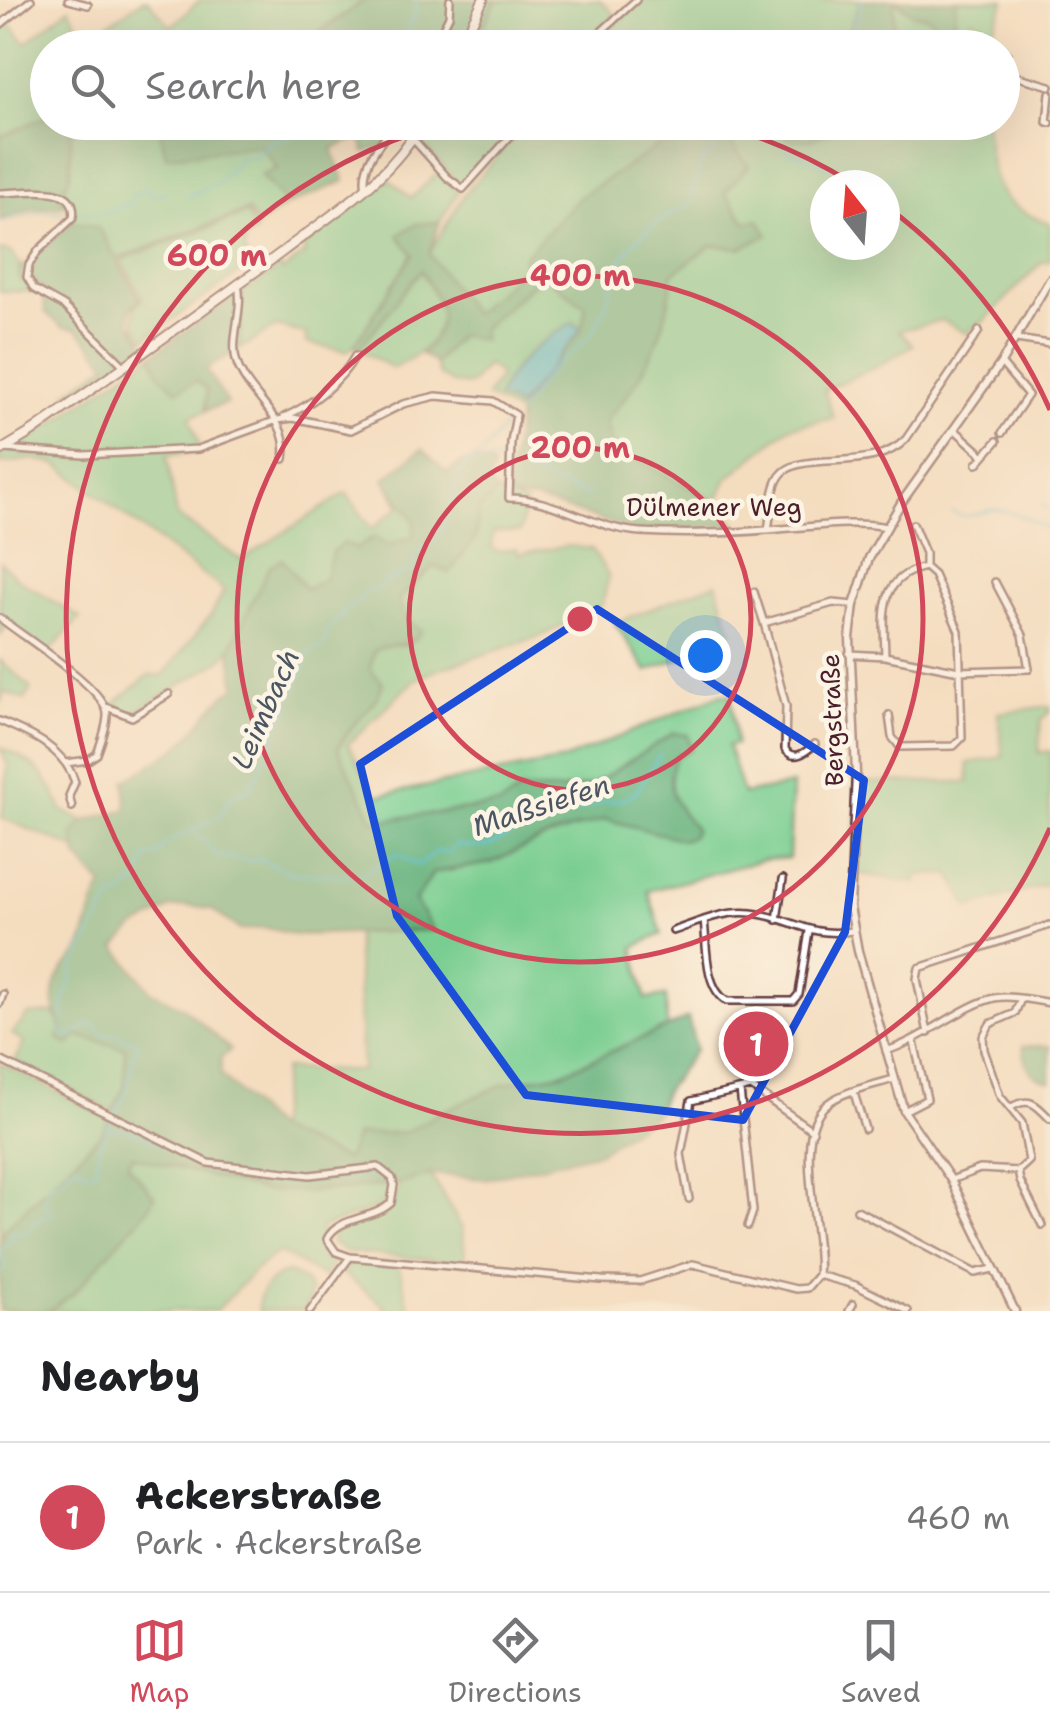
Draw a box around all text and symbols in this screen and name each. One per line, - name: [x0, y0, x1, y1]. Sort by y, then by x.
- search box: [30, 30, 1020, 140]
- icon: search: [65, 58, 120, 113]
- text: Search here: [145, 60, 362, 111]
- north arrow: [810, 170, 900, 260]
- text: 600 m: [167, 235, 267, 276]
- text: 400 m: [530, 255, 630, 296]
- text: 200 m: [530, 427, 630, 468]
- street label: Dülmener Weg: [626, 490, 802, 524]
- centre of rings: [562, 601, 598, 637]
- your location: [680, 630, 731, 681]
- water label: Leimbach: [222, 643, 308, 775]
- street label: Bergstraße: [813, 653, 851, 787]
- water label: Maßsiefen: [468, 765, 614, 845]
- pin: 1: [724, 1006, 788, 1082]
- text: Nearby: [40, 1348, 200, 1404]
- text: Ackerstraße: [135, 1470, 382, 1521]
- text: 1: [65, 1496, 80, 1539]
- text: 460 m: [906, 1496, 1010, 1539]
- text: Park · Ackerstraße: [135, 1521, 423, 1564]
- tab: Map: [130, 1613, 189, 1711]
- tab: Directions: [448, 1613, 582, 1711]
- tab: Saved: [841, 1613, 920, 1711]

